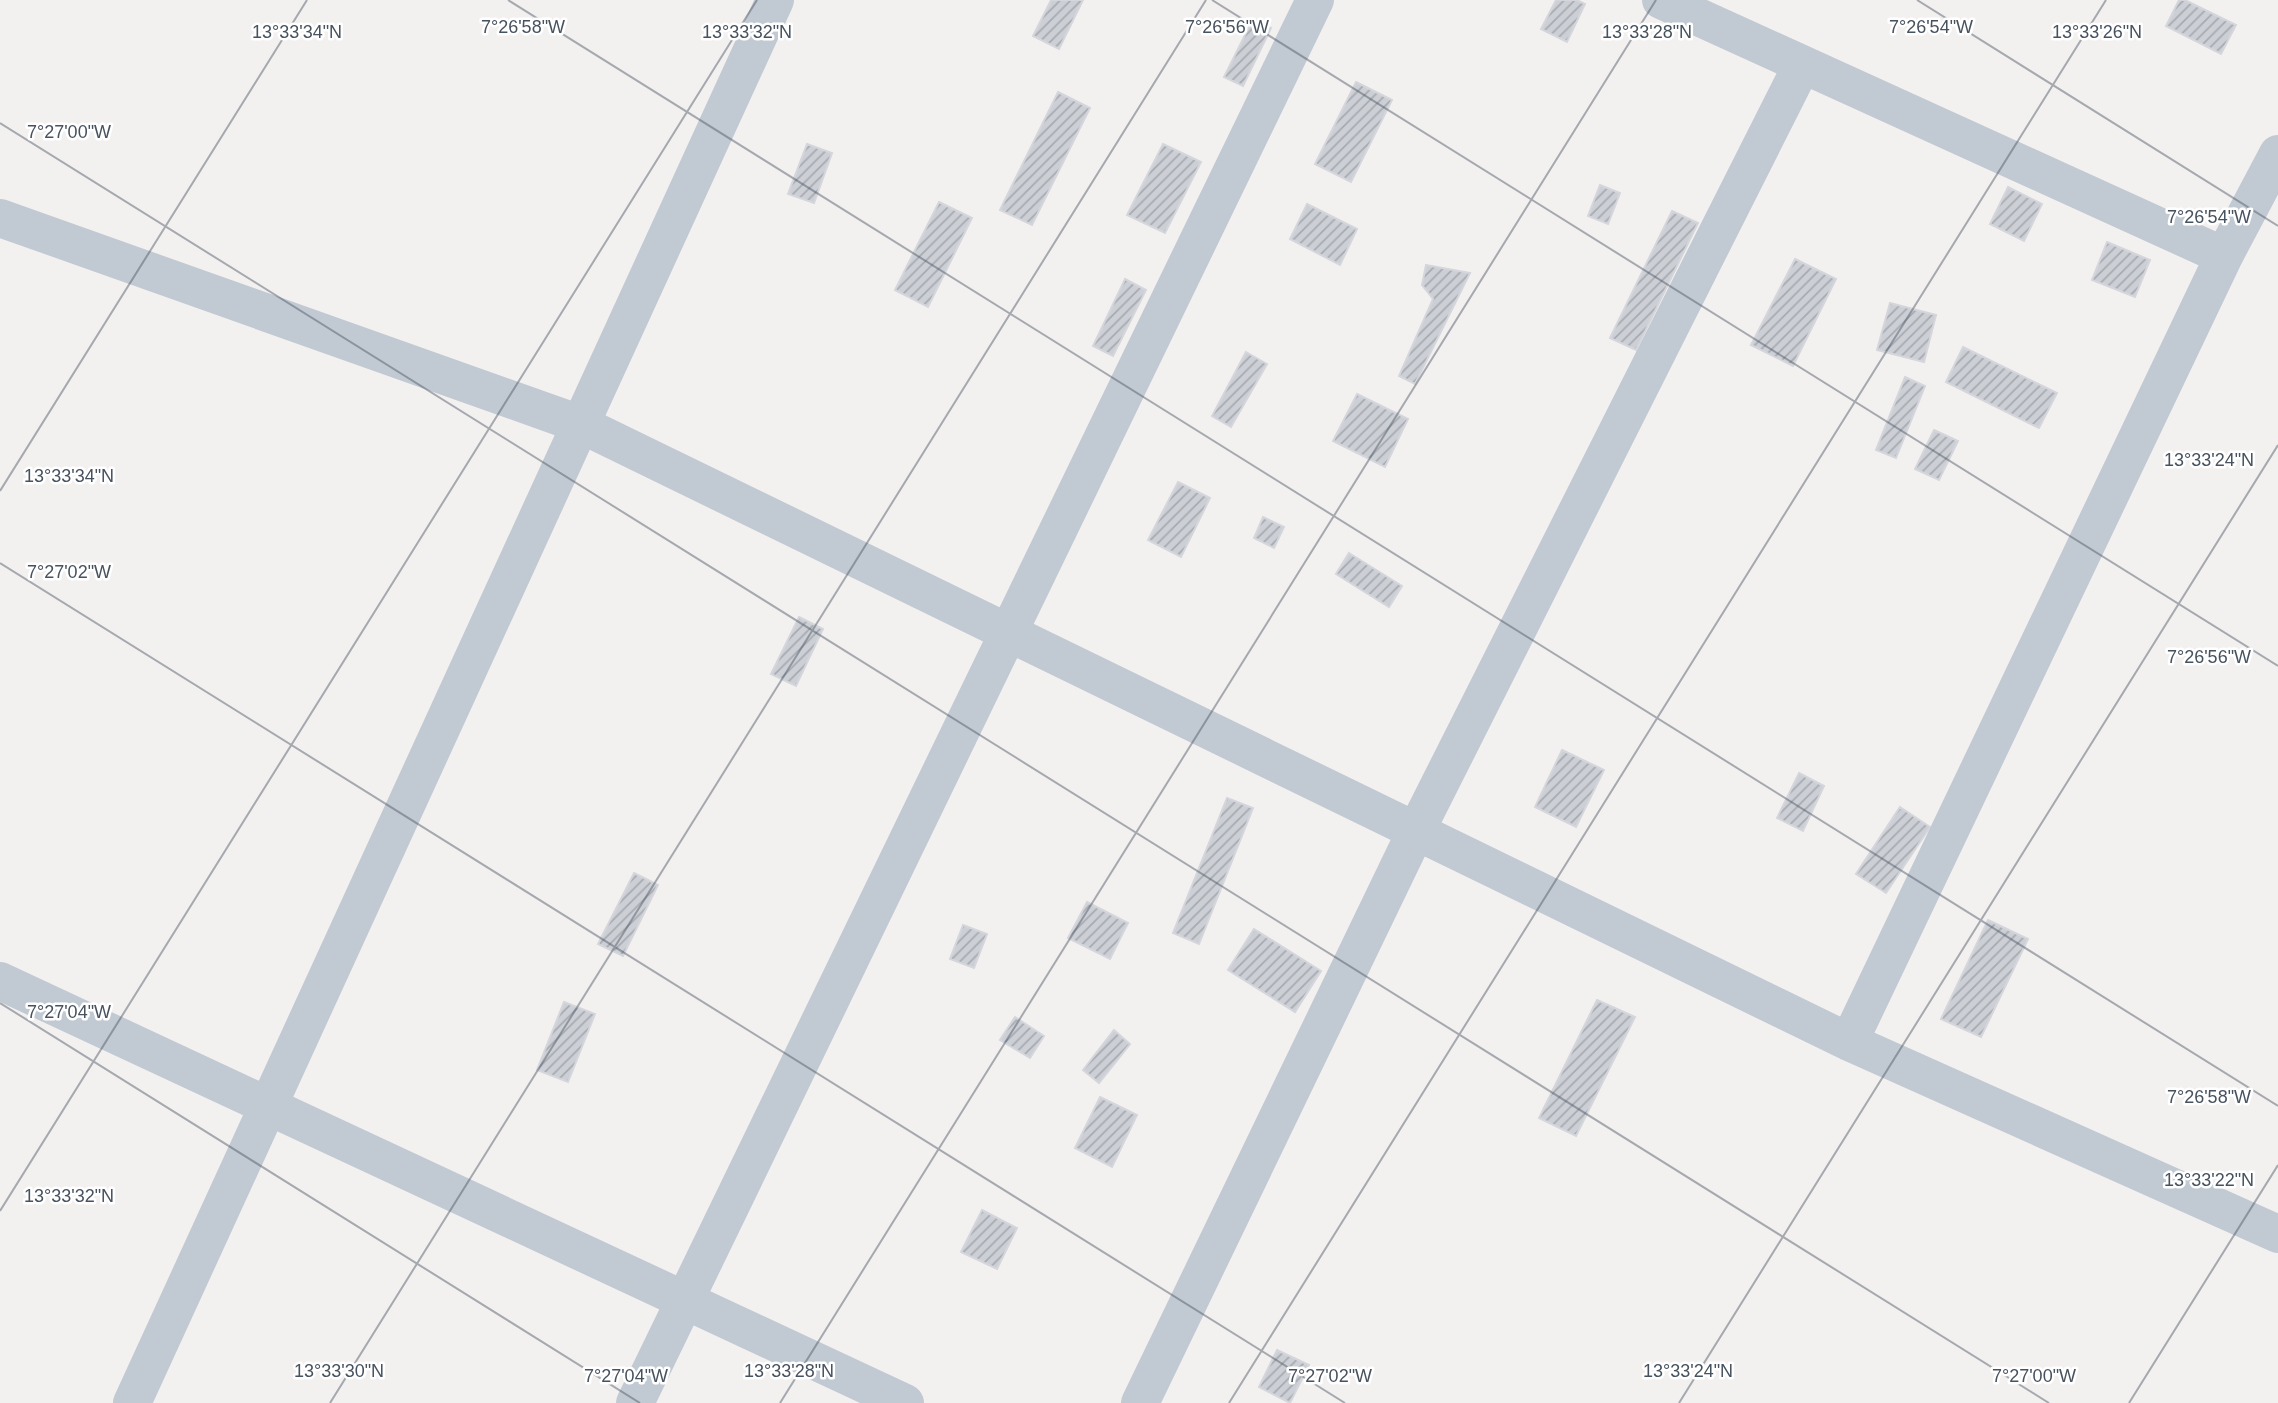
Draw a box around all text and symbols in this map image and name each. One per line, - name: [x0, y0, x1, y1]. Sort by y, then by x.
- text: 7°26'58"W: [481, 17, 565, 37]
- text: 7°26'56"W: [1185, 17, 1269, 37]
- text: 7°26'54"W: [1889, 17, 1973, 37]
- text: 13°33'34"N: [252, 22, 342, 42]
- text: 13°33'32"N: [702, 22, 792, 42]
- text: 13°33'28"N: [1602, 22, 1692, 42]
- text: 13°33'26"N: [2052, 22, 2142, 42]
- text: 7°27'00"W: [27, 122, 111, 142]
- text: 7°26'54"W: [2167, 207, 2251, 227]
- text: 13°33'24"N: [2164, 450, 2254, 470]
- text: 13°33'34"N: [24, 466, 114, 486]
- text: 7°27'02"W: [27, 562, 111, 582]
- text: 7°26'56"W: [2167, 647, 2251, 667]
- text: 7°27'04"W: [27, 1002, 111, 1022]
- text: 7°26'58"W: [2167, 1087, 2251, 1107]
- text: 13°33'22"N: [2164, 1170, 2254, 1190]
- text: 13°33'32"N: [24, 1186, 114, 1206]
- text: 13°33'30"N: [294, 1361, 384, 1381]
- text: 13°33'28"N: [744, 1361, 834, 1381]
- text: 13°33'24"N: [1643, 1361, 1733, 1381]
- text: 7°27'04"W: [584, 1366, 668, 1386]
- text: 7°27'02"W: [1288, 1366, 1372, 1386]
- text: 7°27'00"W: [1992, 1366, 2076, 1386]

